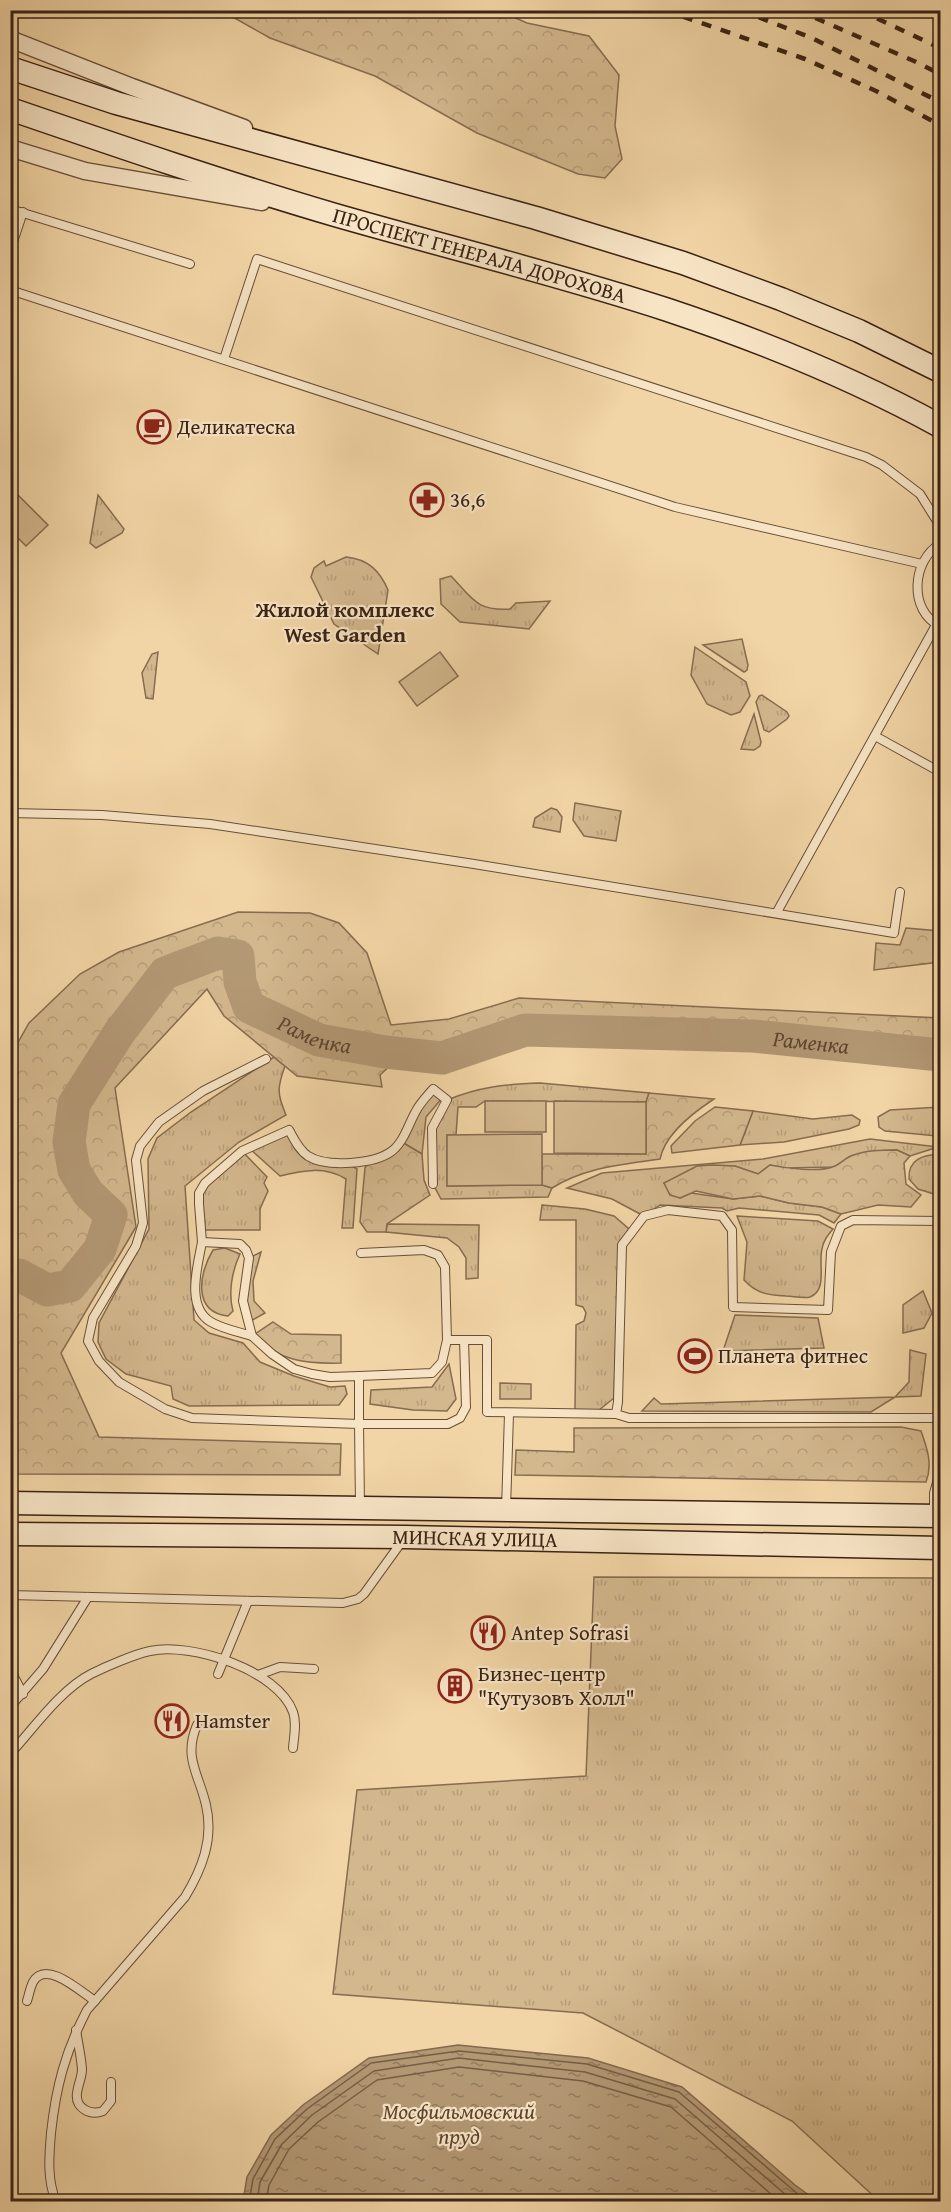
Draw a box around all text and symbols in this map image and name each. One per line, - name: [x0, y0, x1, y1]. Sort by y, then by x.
- street label: ПРОСПЕКТ ГЕНЕРАЛА ДОРОХОВА: [329, 199, 630, 311]
- cafe icon: Деликатеска: [136, 409, 172, 445]
- place label: Деликатеска: [176, 411, 296, 442]
- pharmacy icon: 36,6: [409, 482, 445, 518]
- place label: 36,6: [450, 484, 485, 515]
- district label: Жилой комплекс West Garden: [255, 593, 434, 650]
- water label: Раменка: [272, 1006, 354, 1062]
- water label: Раменка: [770, 1022, 851, 1062]
- sports icon: Планета фитнес: [677, 1338, 713, 1374]
- place label: Планета фитнес: [718, 1340, 868, 1371]
- street label: МИНСКАЯ УЛИЦА: [392, 1521, 558, 1555]
- restaurant icon: Antep Sofrasi: [470, 1615, 506, 1651]
- place label: Antep Sofrasi: [511, 1617, 629, 1648]
- place label: Бизнес-центр "Кутузовъ Холл": [478, 1658, 635, 1713]
- building icon: Бизнес-центр "Кутузовъ Холл": [437, 1668, 473, 1704]
- restaurant icon: Hamster: [154, 1703, 190, 1739]
- place label: Hamster: [195, 1705, 271, 1736]
- water label: Мосфильмовский пруд: [383, 2095, 535, 2152]

